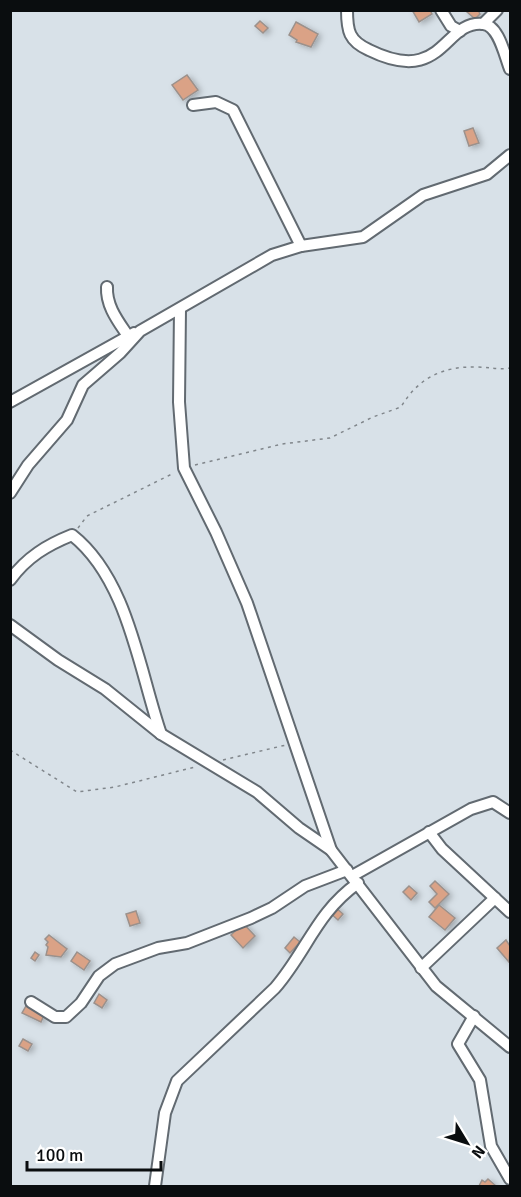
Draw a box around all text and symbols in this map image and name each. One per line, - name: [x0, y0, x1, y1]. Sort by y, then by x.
- north arrow: [437, 1113, 497, 1173]
- scale bar: [27, 1134, 160, 1172]
- text: N: [467, 1141, 489, 1162]
- text: 100 m: [36, 1144, 83, 1166]

